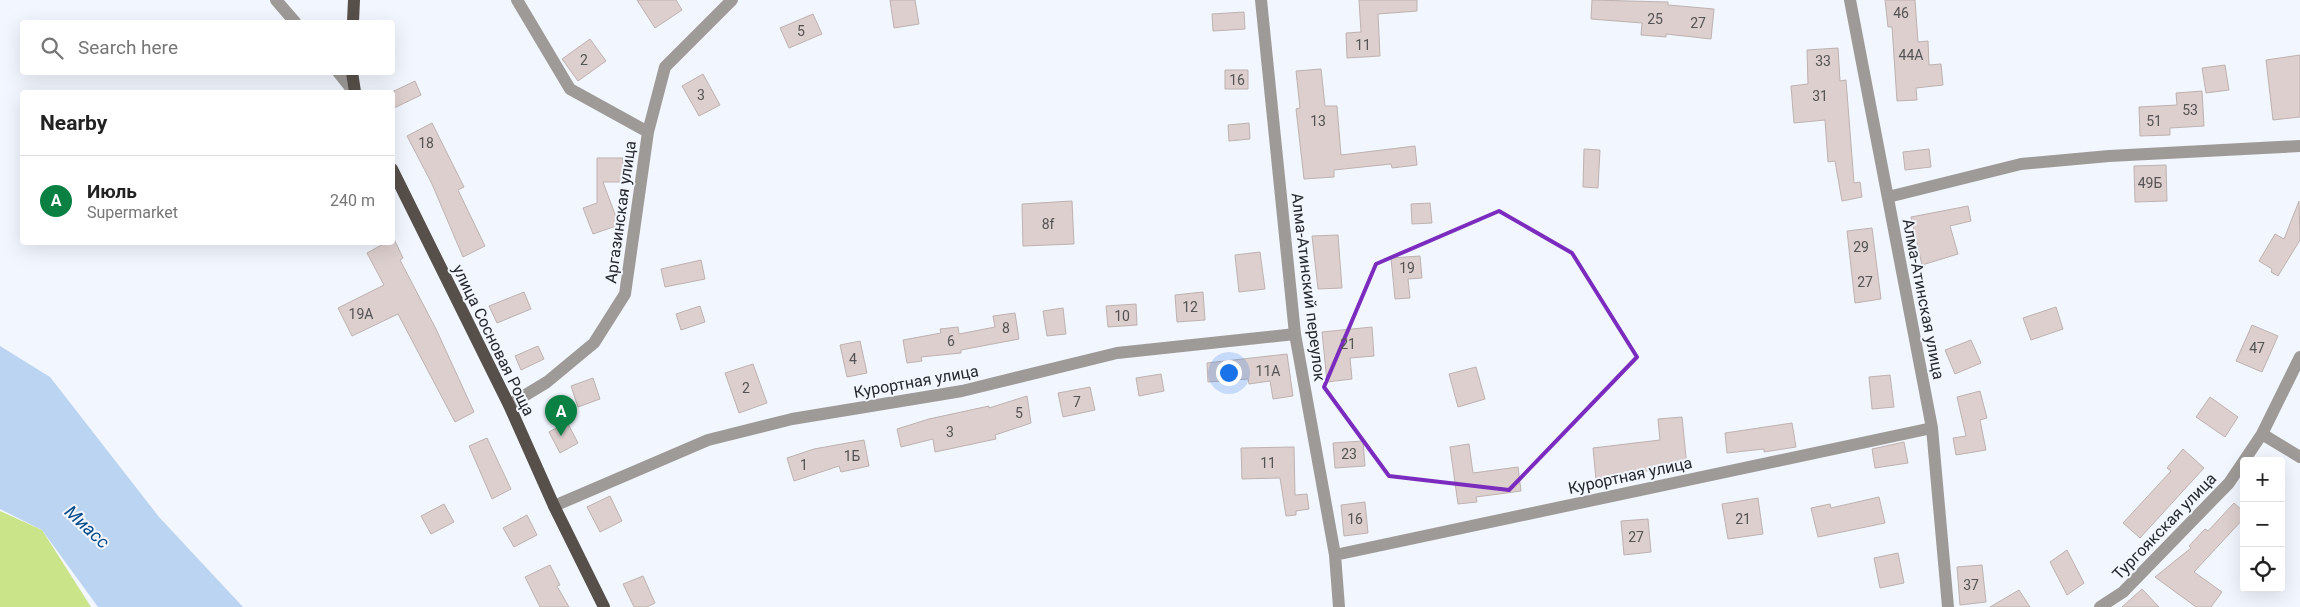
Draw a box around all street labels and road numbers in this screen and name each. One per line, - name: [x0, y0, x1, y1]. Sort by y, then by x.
- street label: Аргазинская улица: [601, 140, 640, 285]
- street label: Алма-Атинский переулок: [1288, 192, 1330, 383]
- street label: Алма-Атинская улица: [1899, 217, 1948, 381]
- street label: улица Сосновая Роща: [449, 262, 538, 419]
- street label: Курортная улица: [852, 361, 980, 402]
- street label: Курортная улица: [1566, 453, 1694, 498]
- street label: Тургоякская улица: [2109, 469, 2220, 584]

